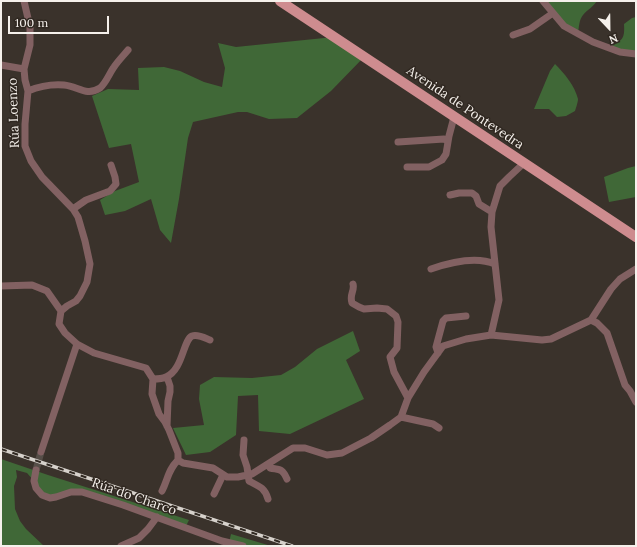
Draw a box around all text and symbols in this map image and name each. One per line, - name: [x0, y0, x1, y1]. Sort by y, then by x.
- scale bar: [10, 8, 111, 34]
- north arrow: [589, 8, 629, 48]
- text: 100 m: [15, 15, 48, 30]
- text: N: [607, 31, 620, 47]
- street label: Avenida de Pontevedra: [404, 63, 526, 153]
- street label: Rúa Loenzo: [5, 78, 23, 148]
- street label: Rúa do Charco: [90, 475, 178, 519]

